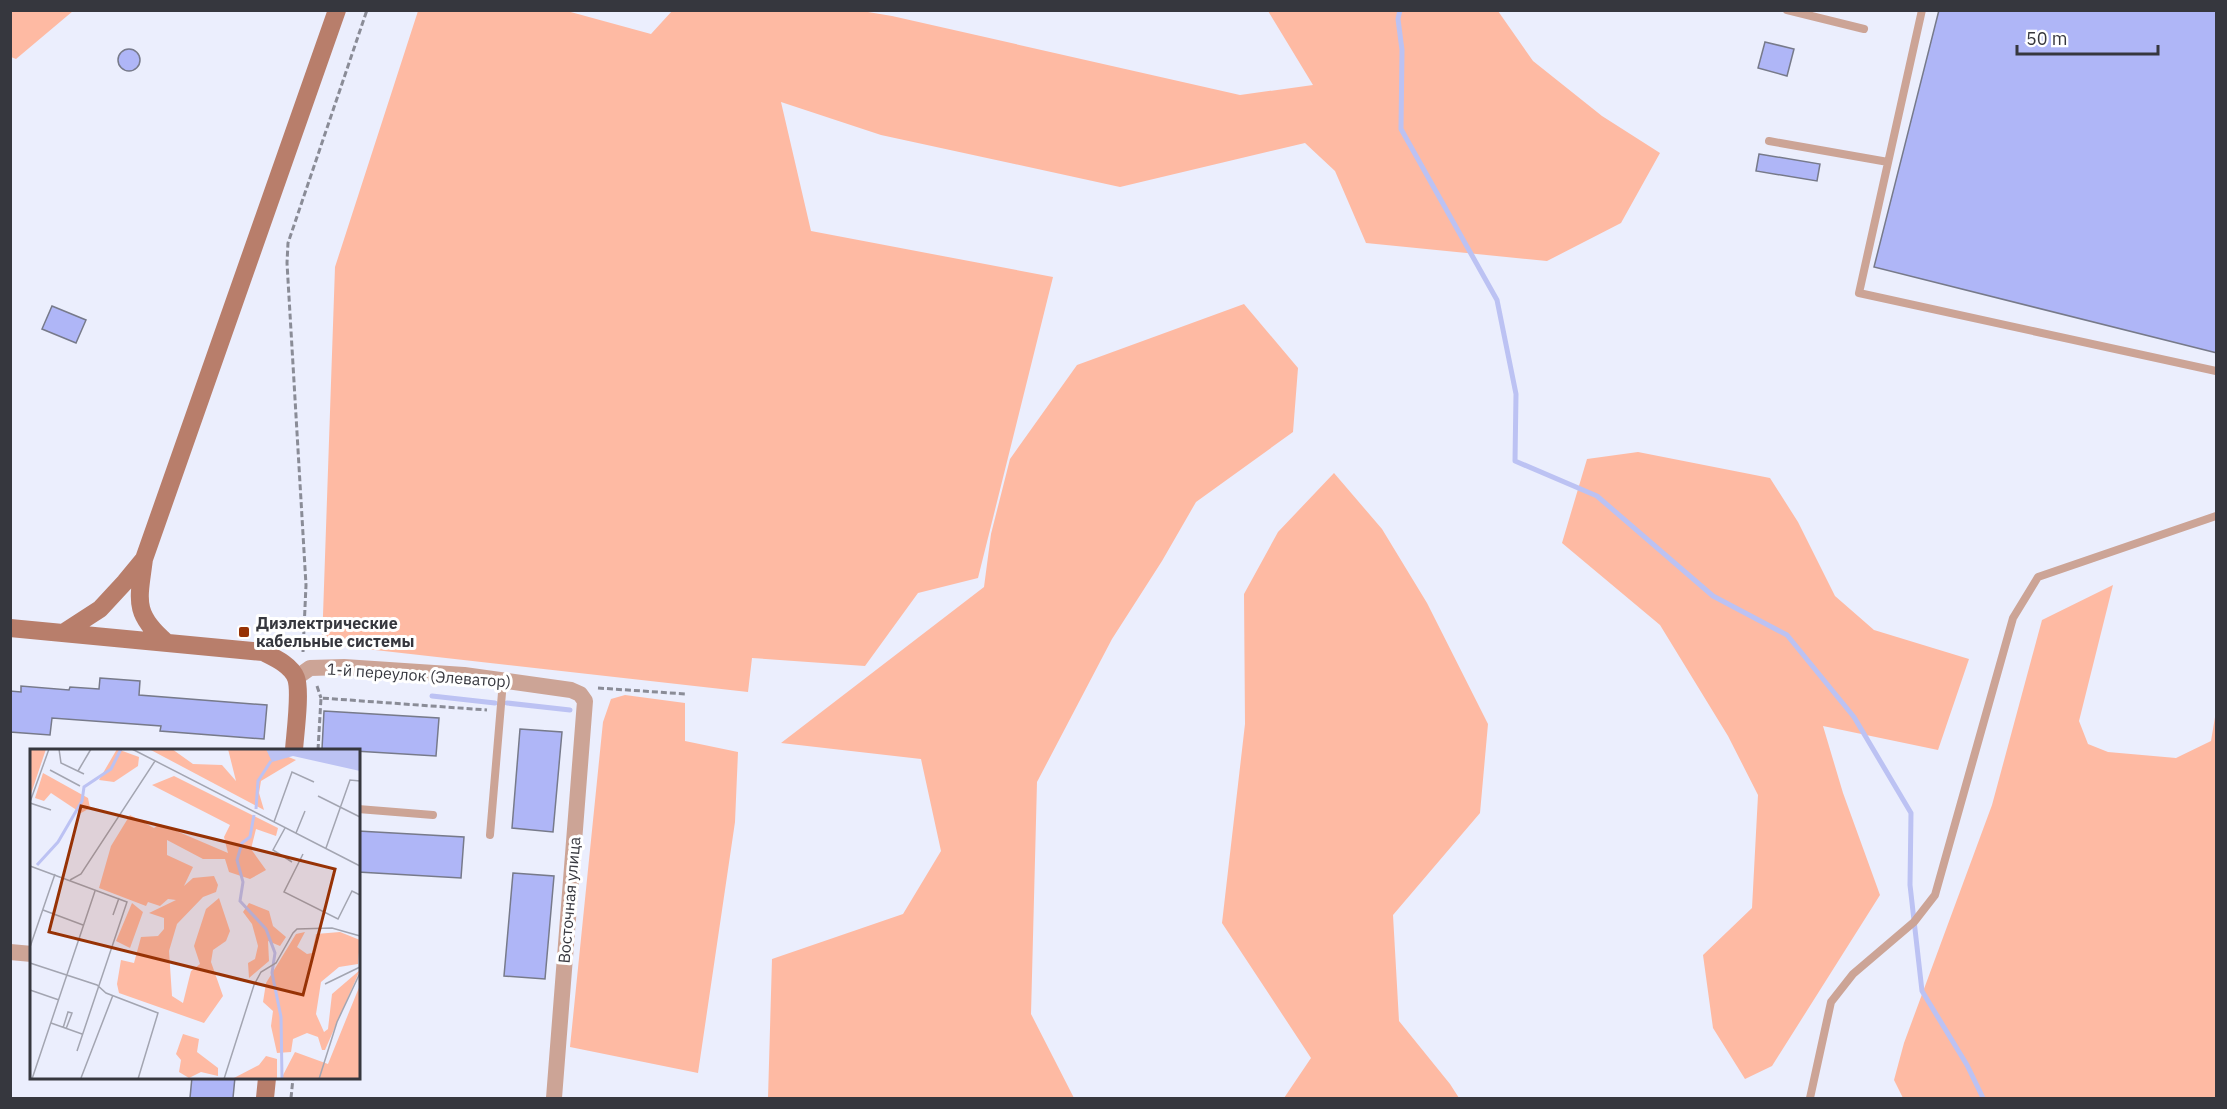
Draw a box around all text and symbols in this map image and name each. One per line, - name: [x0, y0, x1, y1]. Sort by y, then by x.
- scale bar: [2017, 18, 2158, 56]
- text: 50 m: [2026, 27, 2068, 50]
- place label: Диэлектрические кабельные системы: [256, 613, 414, 651]
- marker: Диэлектрические кабельные системы: [237, 625, 251, 639]
- street label: 1-й переулок (Элеватор): [326, 659, 512, 691]
- inset map: [30, 749, 360, 1079]
- street label: Восточная улица: [554, 835, 585, 964]

